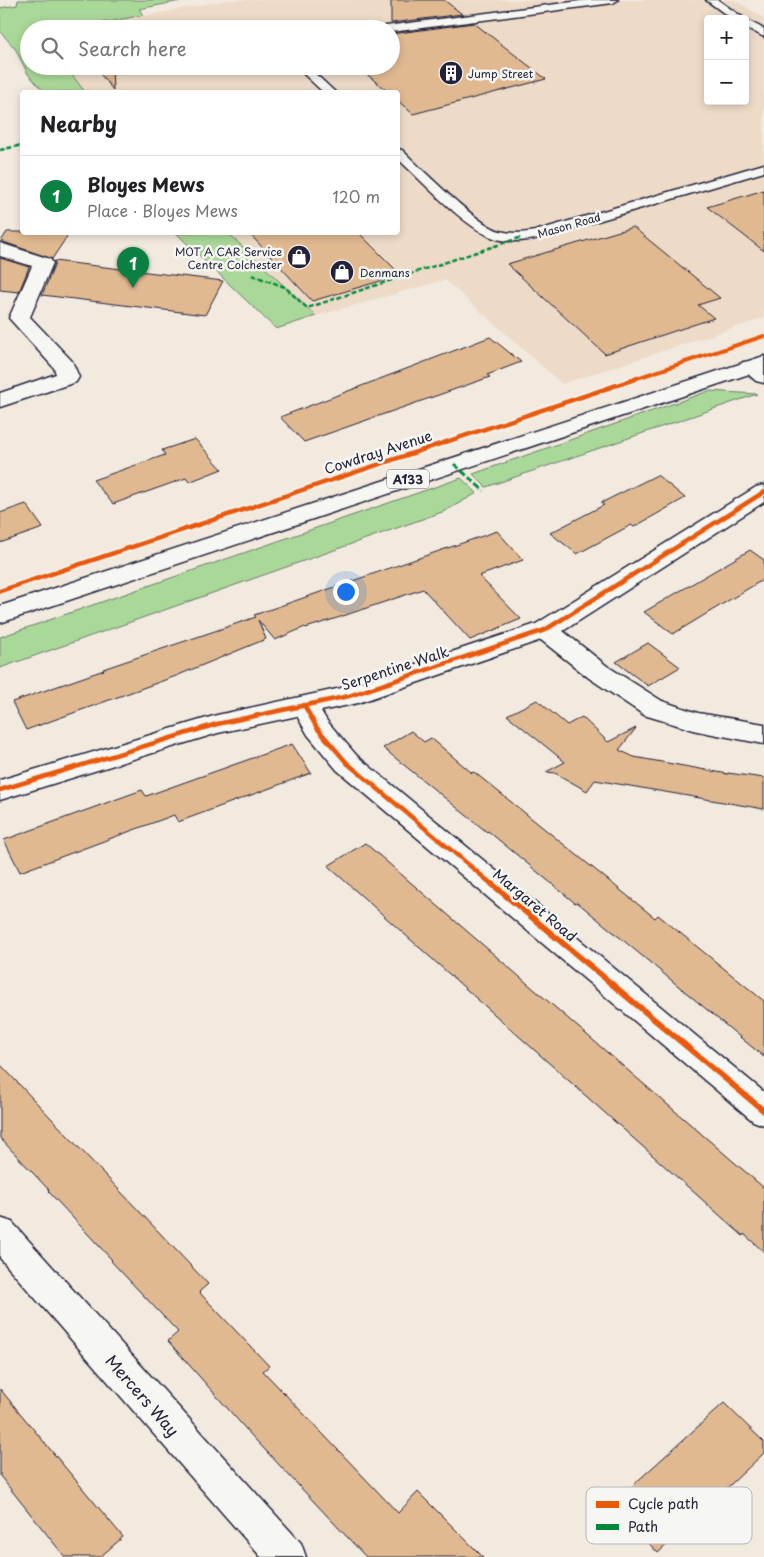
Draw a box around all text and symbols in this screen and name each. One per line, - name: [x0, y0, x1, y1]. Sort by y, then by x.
- map controls: [704, 15, 749, 105]
- button: +: [704, 15, 749, 60]
- search box: [20, 20, 400, 75]
- icon: search: [38, 34, 66, 62]
- text: Search here: [78, 34, 187, 62]
- building icon: Jump Street: [438, 60, 464, 86]
- button: −: [704, 60, 749, 105]
- place label: Jump Street: [468, 65, 534, 82]
- text: Nearby: [40, 107, 117, 139]
- text: Bloyes Mews: [87, 170, 205, 198]
- text: 1: [52, 184, 60, 208]
- text: 120 m: [333, 184, 380, 208]
- text: Place · Bloyes Mews: [87, 198, 238, 222]
- street label: Mason Road: [535, 208, 603, 242]
- place label: MOT A CAR Service Centre Colchester: [175, 243, 283, 273]
- shop icon: MOT A CAR Service Centre Colchester: [286, 244, 312, 270]
- pin: 1: [117, 247, 149, 288]
- shop icon: Denmans: [329, 259, 355, 285]
- place label: Denmans: [360, 264, 410, 281]
- street label: Cowdray Avenue: [321, 425, 435, 479]
- road number: A133: [387, 469, 429, 488]
- your location: [333, 579, 359, 605]
- street label: Serpentine Walk: [339, 641, 452, 695]
- street label: Margaret Road: [489, 864, 581, 946]
- street label: Mercers Way: [101, 1349, 185, 1441]
- legend: [586, 1487, 752, 1544]
- text: Cycle path: [628, 1493, 699, 1514]
- text: Path: [628, 1516, 658, 1537]

